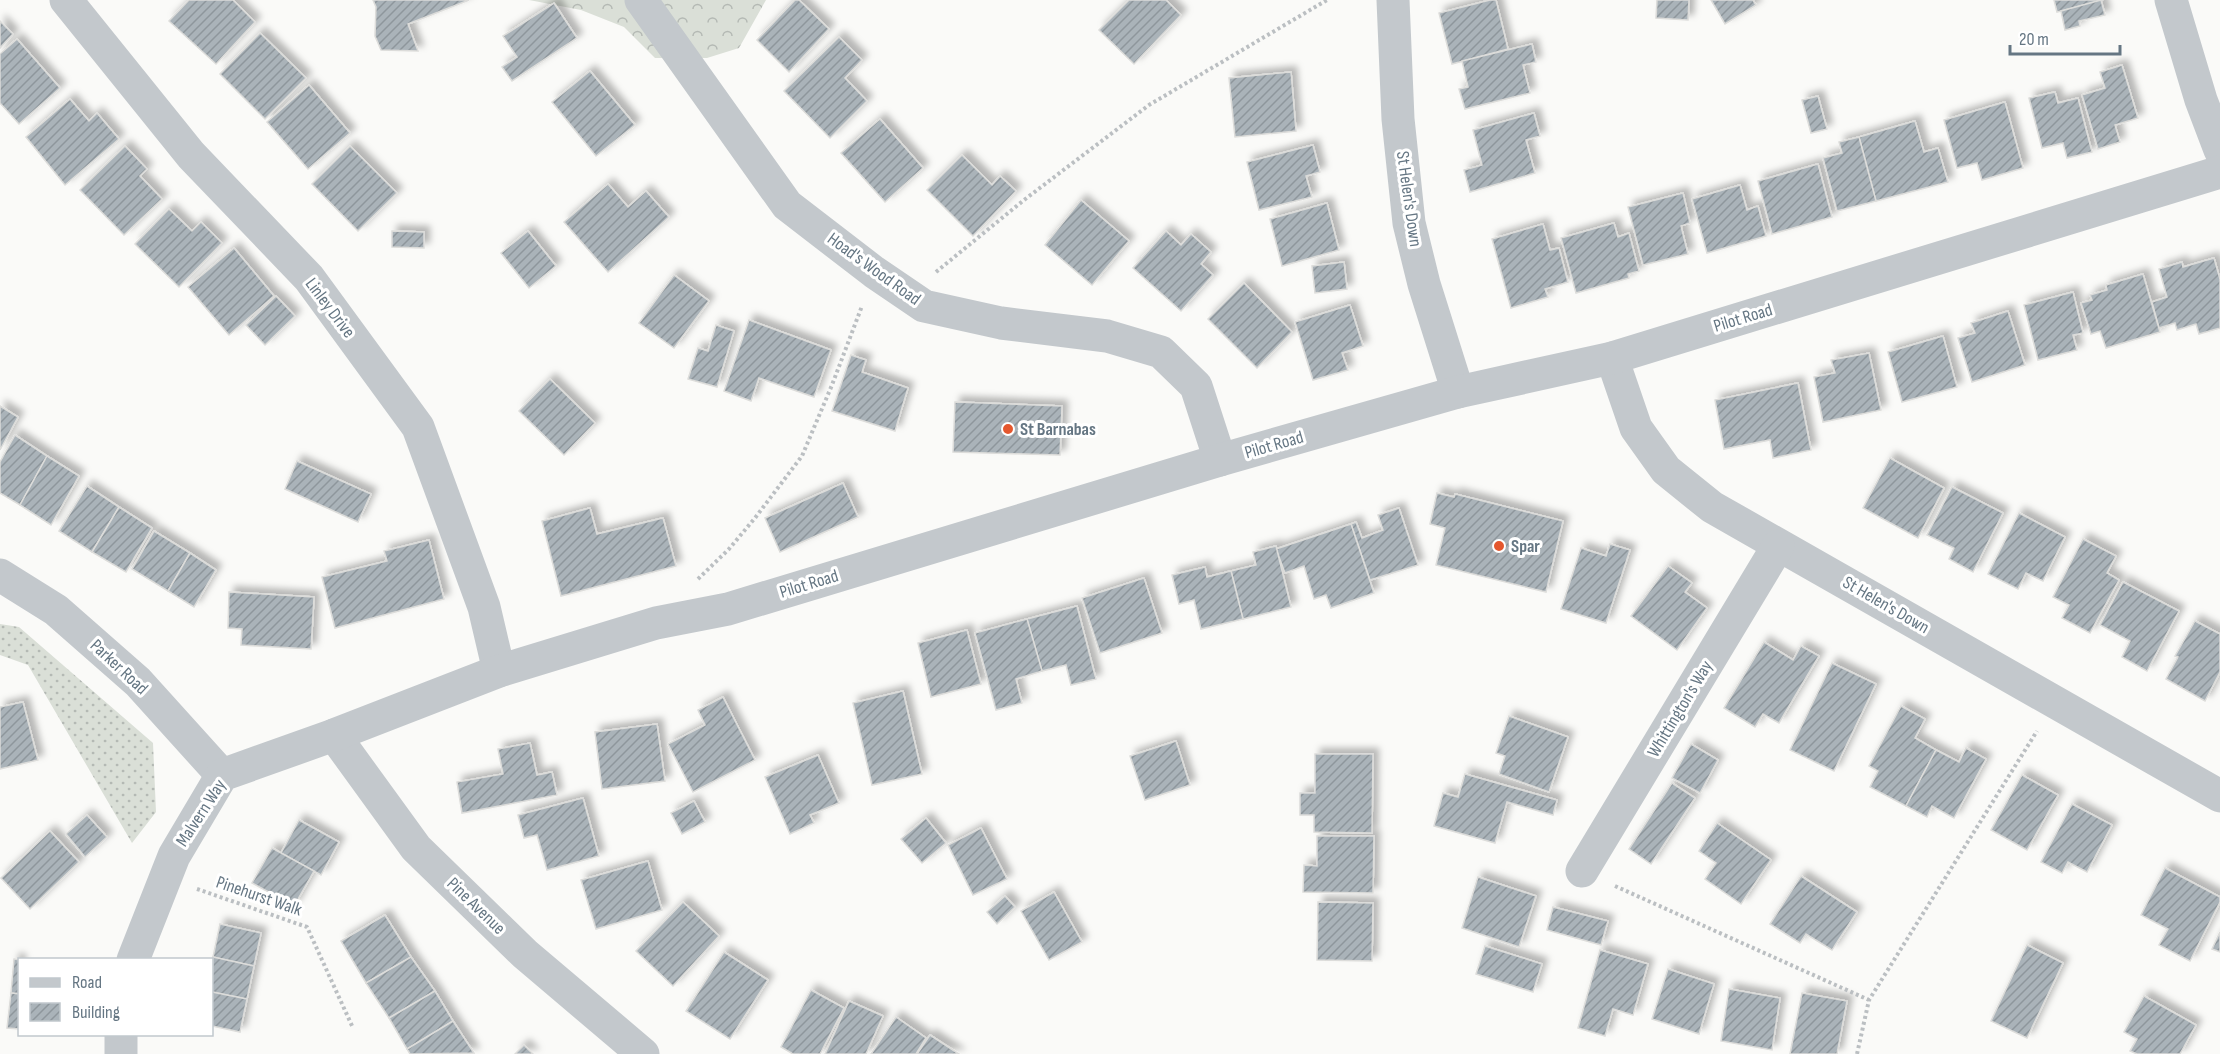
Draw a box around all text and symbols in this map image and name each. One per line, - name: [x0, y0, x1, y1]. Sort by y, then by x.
- scale bar: [2010, 18, 2120, 56]
- text: 20 m: [2019, 29, 2049, 50]
- street label: St Helen's Down: [1392, 150, 1426, 248]
- street label: Hoad's Wood Road: [823, 228, 925, 310]
- street label: Linley Drive: [301, 274, 359, 342]
- street label: Pilot Road: [1711, 299, 1775, 337]
- place label: St Barnabas: [1020, 419, 1096, 440]
- marker: St Barnabas: [1001, 422, 1015, 436]
- street label: Pilot Road: [1242, 427, 1306, 463]
- place label: Spar: [1511, 536, 1540, 557]
- marker: Spar: [1492, 539, 1506, 553]
- street label: Pilot Road: [777, 565, 841, 603]
- street label: St Helen's Down: [1839, 572, 1933, 638]
- street label: Parker Road: [86, 635, 152, 699]
- street label: Whittington's Way: [1643, 657, 1717, 761]
- street label: Malvern Way: [172, 775, 230, 850]
- street label: Pinehurst Walk: [213, 872, 305, 920]
- street label: Pine Avenue: [443, 873, 509, 939]
- legend: [18, 958, 213, 1036]
- text: Road: [72, 972, 102, 993]
- text: Building: [72, 1002, 120, 1023]

